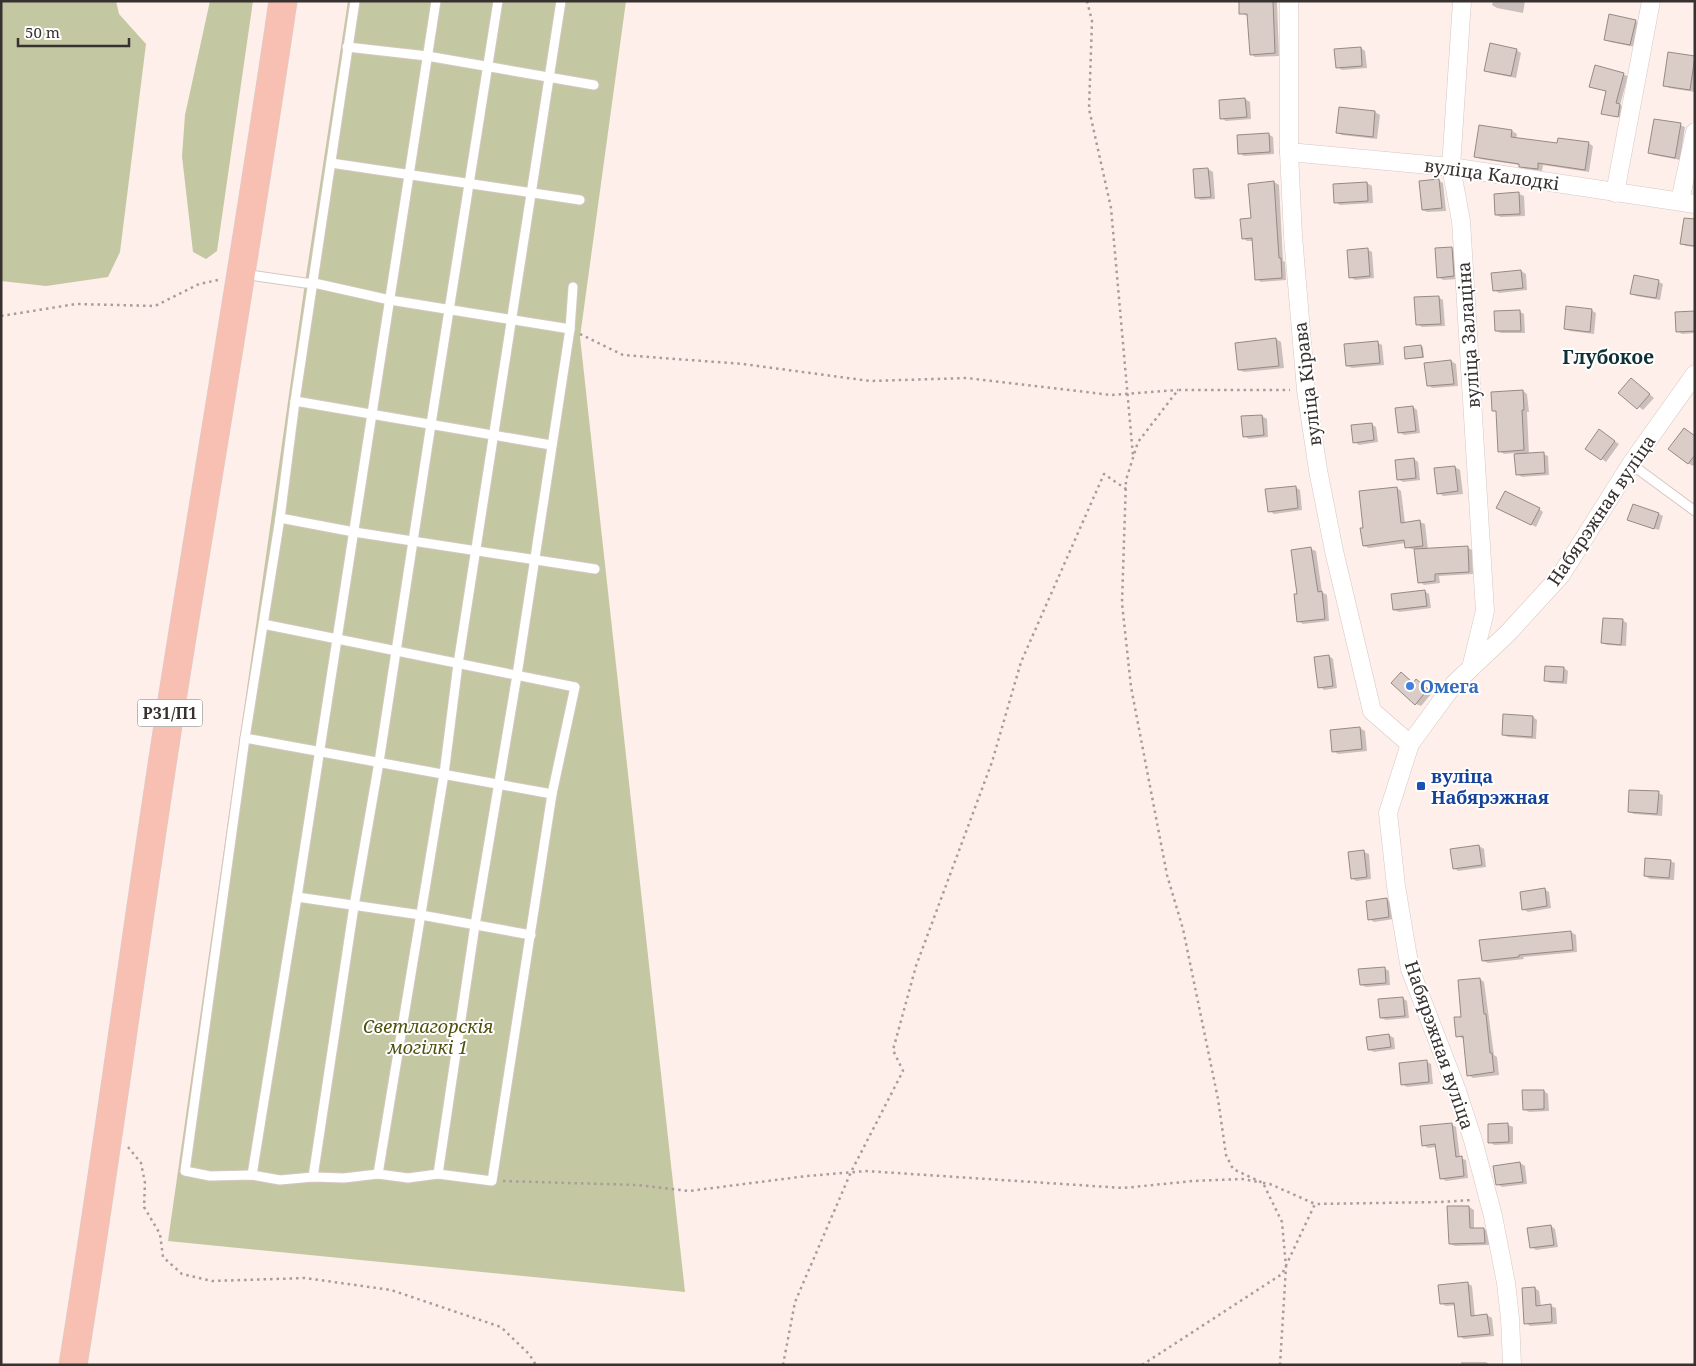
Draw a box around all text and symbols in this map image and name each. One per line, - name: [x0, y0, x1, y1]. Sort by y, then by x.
- scale bar: [18, 15, 129, 47]
- text: 50 m: [25, 22, 60, 42]
- street label: вуліца Калодкі: [1423, 153, 1561, 195]
- street label: вуліца Залаціна: [1451, 261, 1485, 409]
- street label: вуліца Кірава: [1287, 320, 1327, 448]
- district label: Глубокое: [1562, 344, 1654, 370]
- street label: Набярэжная вуліца: [1542, 430, 1660, 590]
- place label: Омега: [1420, 674, 1479, 698]
- marker: Омега: [1404, 680, 1416, 692]
- road number: Р31/П1: [138, 700, 202, 726]
- place label: вуліца Набярэжная: [1431, 764, 1549, 809]
- marker: вуліца Набярэжная: [1415, 780, 1427, 792]
- street label: Набярэжная вуліца: [1400, 957, 1480, 1133]
- park label: Светлагорскія могілкі 1: [363, 1014, 493, 1059]

